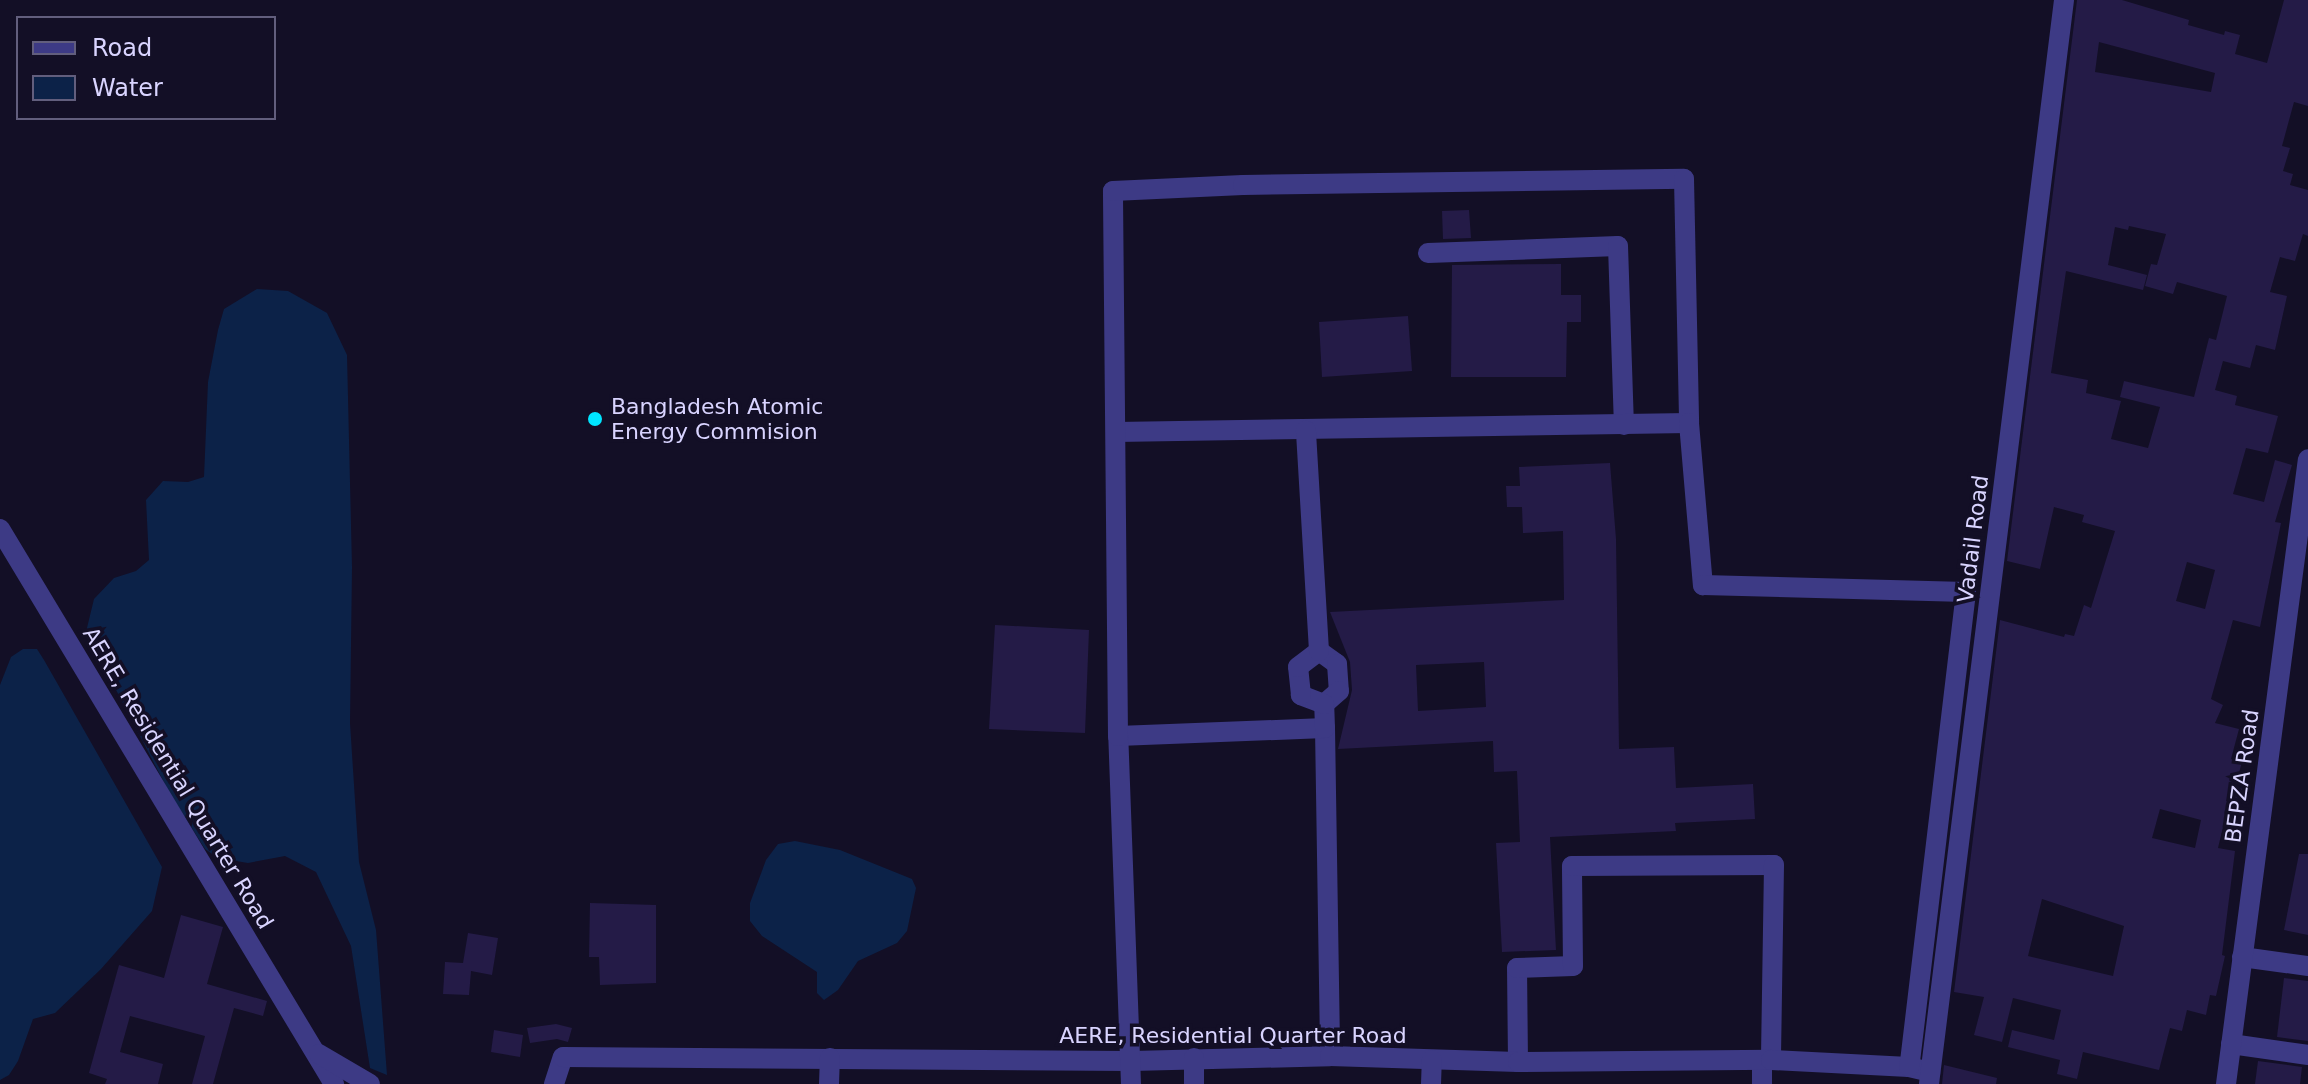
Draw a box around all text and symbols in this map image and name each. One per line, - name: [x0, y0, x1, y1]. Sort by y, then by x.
- legend: [16, 16, 276, 120]
- text: Road: [92, 34, 152, 62]
- text: Water: [92, 74, 163, 102]
- place label: Bangladesh Atomic Energy Commision: [611, 393, 823, 444]
- marker: Bangladesh Atomic Energy Commision: [586, 410, 604, 428]
- street label: Vadail Road: [1952, 474, 1994, 604]
- street label: AERE, Residential Quarter Road: [77, 622, 279, 934]
- street label: BEPZA Road: [2220, 708, 2264, 844]
- street label: AERE, Residential Quarter Road: [1059, 1023, 1407, 1049]

